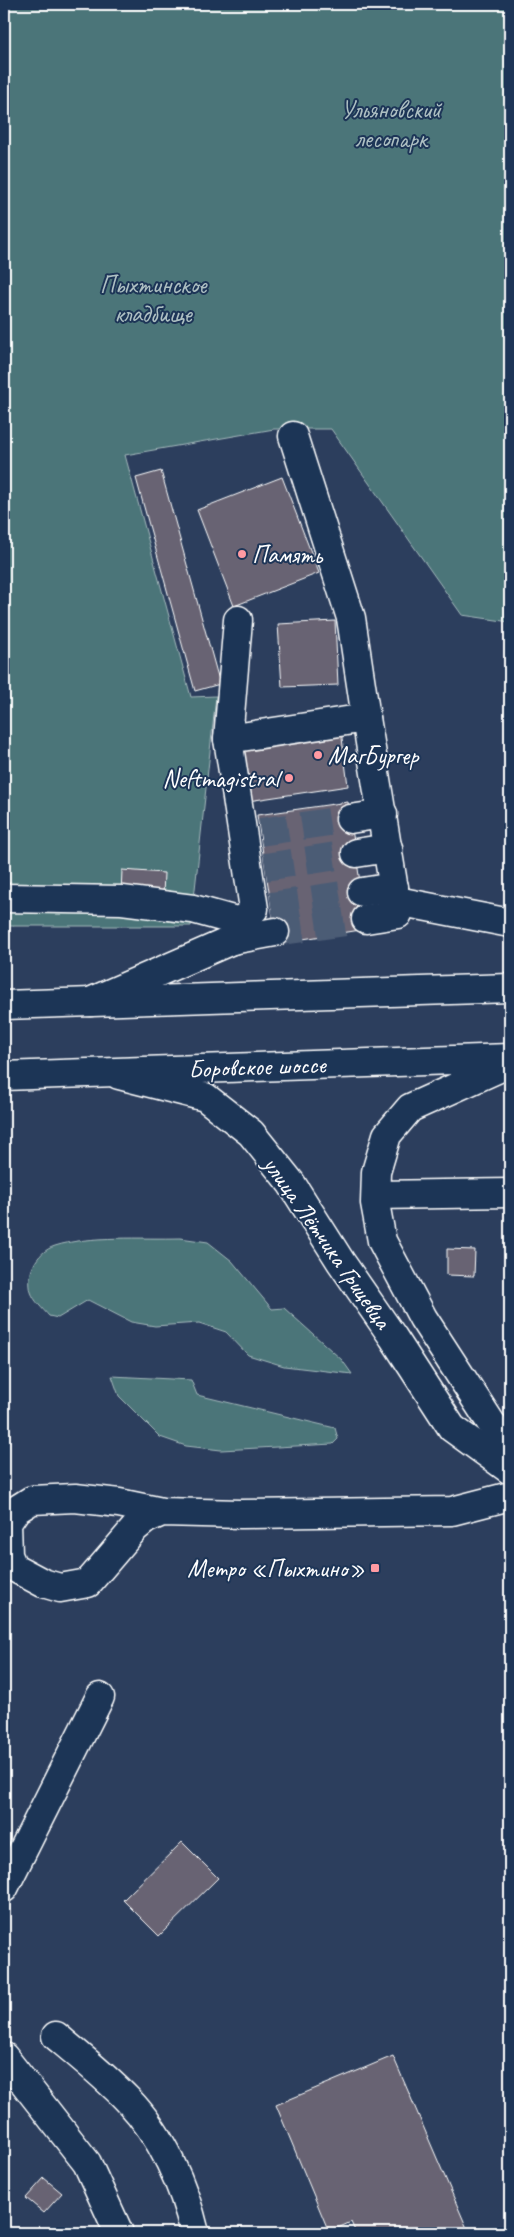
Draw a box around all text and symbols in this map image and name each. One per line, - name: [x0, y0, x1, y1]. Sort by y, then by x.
- park label: Ульяновский лесопарк: [341, 94, 443, 155]
- park label: Пыхтинское кладбище: [100, 269, 208, 330]
- place label: Память: [252, 539, 324, 571]
- marker: Память: [236, 548, 248, 560]
- place label: МагБургер: [328, 740, 420, 772]
- marker: МагБургер: [312, 749, 324, 761]
- place label: Neftmagistral: [163, 763, 284, 795]
- marker: Neftmagistral: [283, 772, 295, 784]
- street label: Боровское шоссе: [188, 1049, 328, 1085]
- street label: улица Лётчика Грицевца: [255, 1148, 400, 1337]
- place label: Метро «Пыхтино»: [187, 1553, 365, 1585]
- marker: Метро «Пыхтино»: [369, 1562, 381, 1574]

